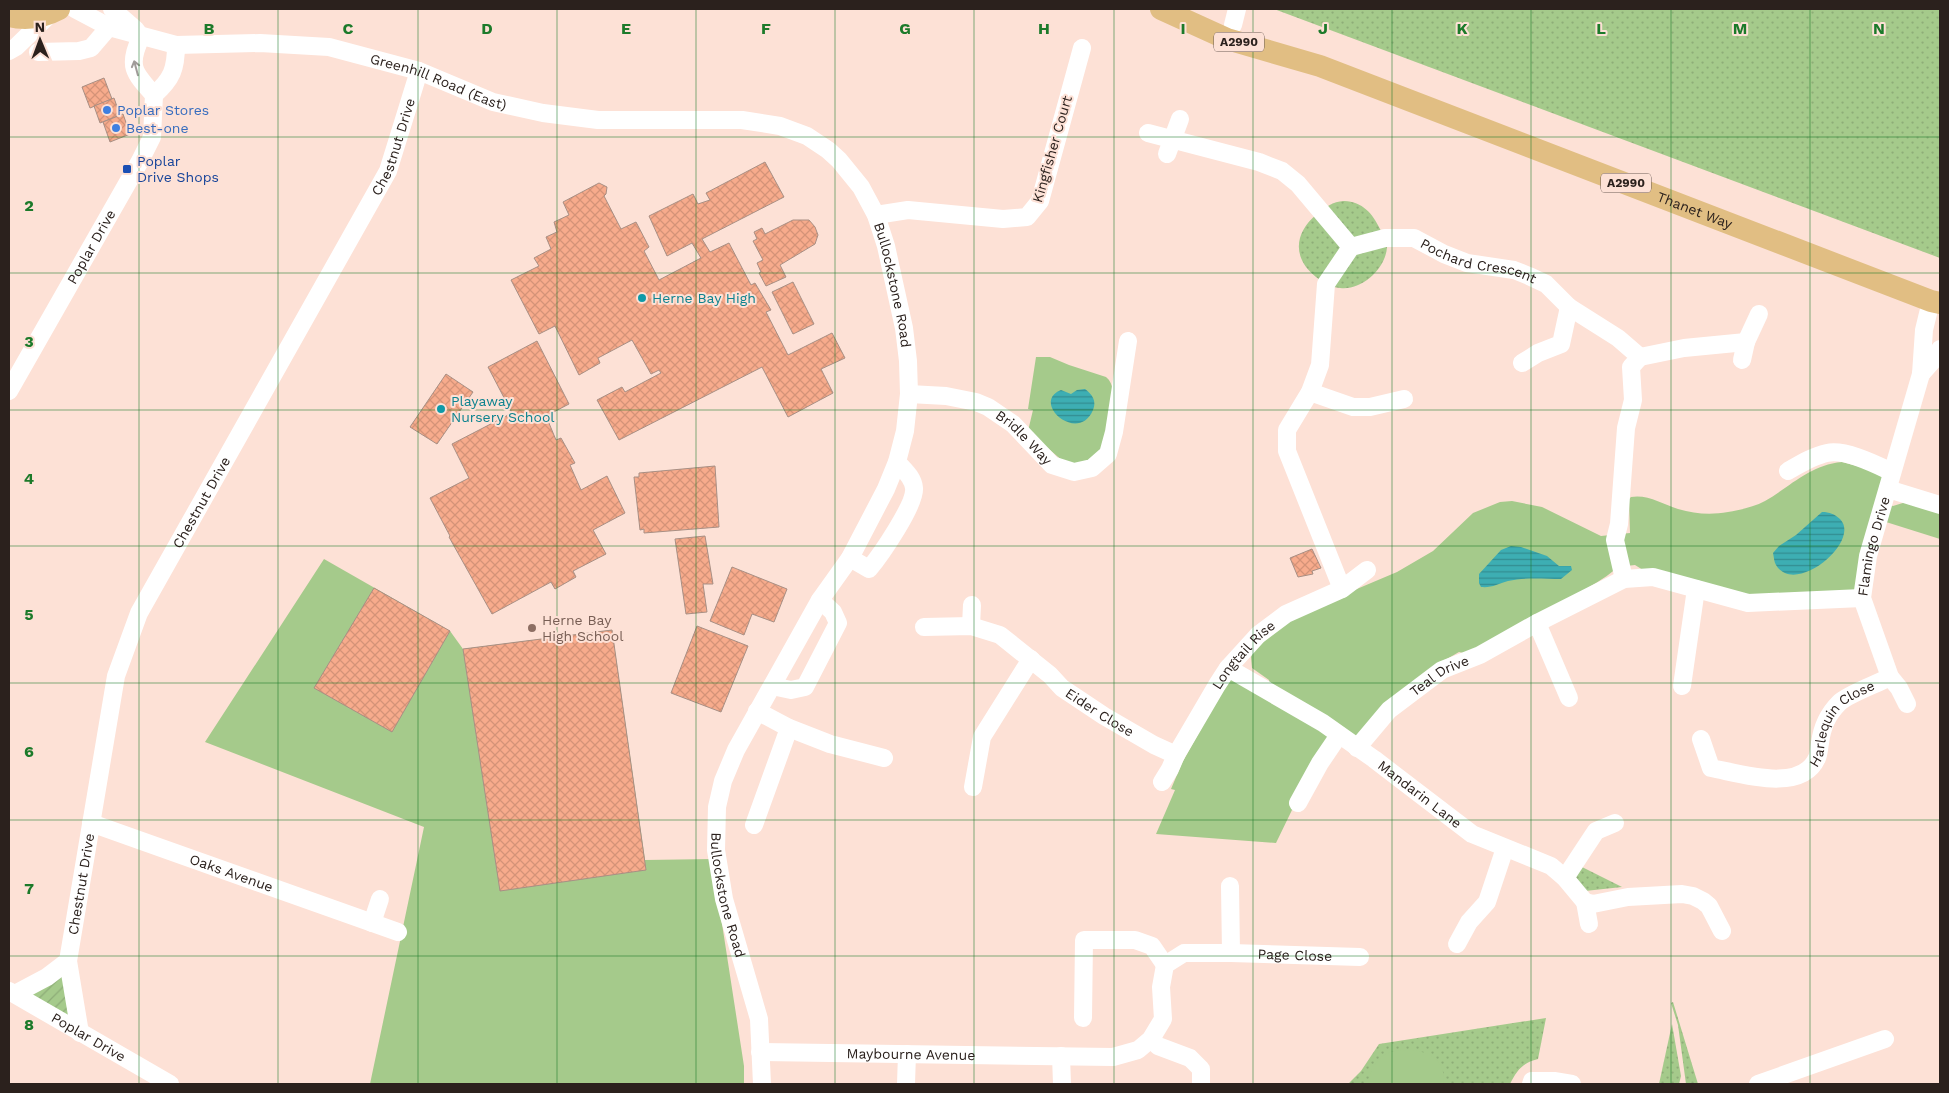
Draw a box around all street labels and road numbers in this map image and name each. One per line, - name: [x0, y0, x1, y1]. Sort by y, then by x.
- road number: A2990: [1214, 32, 1264, 52]
- street label: Greenhill Road (East): [368, 50, 508, 113]
- street label: Kingfisher Court: [1029, 94, 1075, 204]
- street label: Chestnut Drive: [368, 96, 418, 198]
- road number: A2990: [1601, 174, 1651, 192]
- street label: Thanet Way: [1655, 188, 1736, 232]
- street label: Poplar Drive: [64, 207, 119, 287]
- street label: Bullockstone Road: [871, 220, 914, 348]
- street label: Pochard Crescent: [1418, 235, 1539, 286]
- street label: Bridle Way: [993, 407, 1056, 469]
- street label: Chestnut Drive: [169, 454, 233, 551]
- street label: Flamingo Drive: [1854, 495, 1893, 597]
- street label: Longtail Rise: [1209, 617, 1278, 692]
- street label: Teal Drive: [1407, 652, 1471, 699]
- street label: Harlequin Close: [1806, 677, 1877, 770]
- street label: Eider Close: [1063, 685, 1137, 740]
- street label: Mandarin Lane: [1375, 757, 1465, 831]
- street label: Chestnut Drive: [65, 832, 97, 936]
- street label: Bullockstone Road: [708, 832, 749, 959]
- street label: Oaks Avenue: [188, 851, 275, 895]
- street label: Page Close: [1257, 946, 1332, 964]
- street label: Poplar Drive: [49, 1009, 129, 1065]
- street label: Maybourne Avenue: [847, 1045, 975, 1063]

